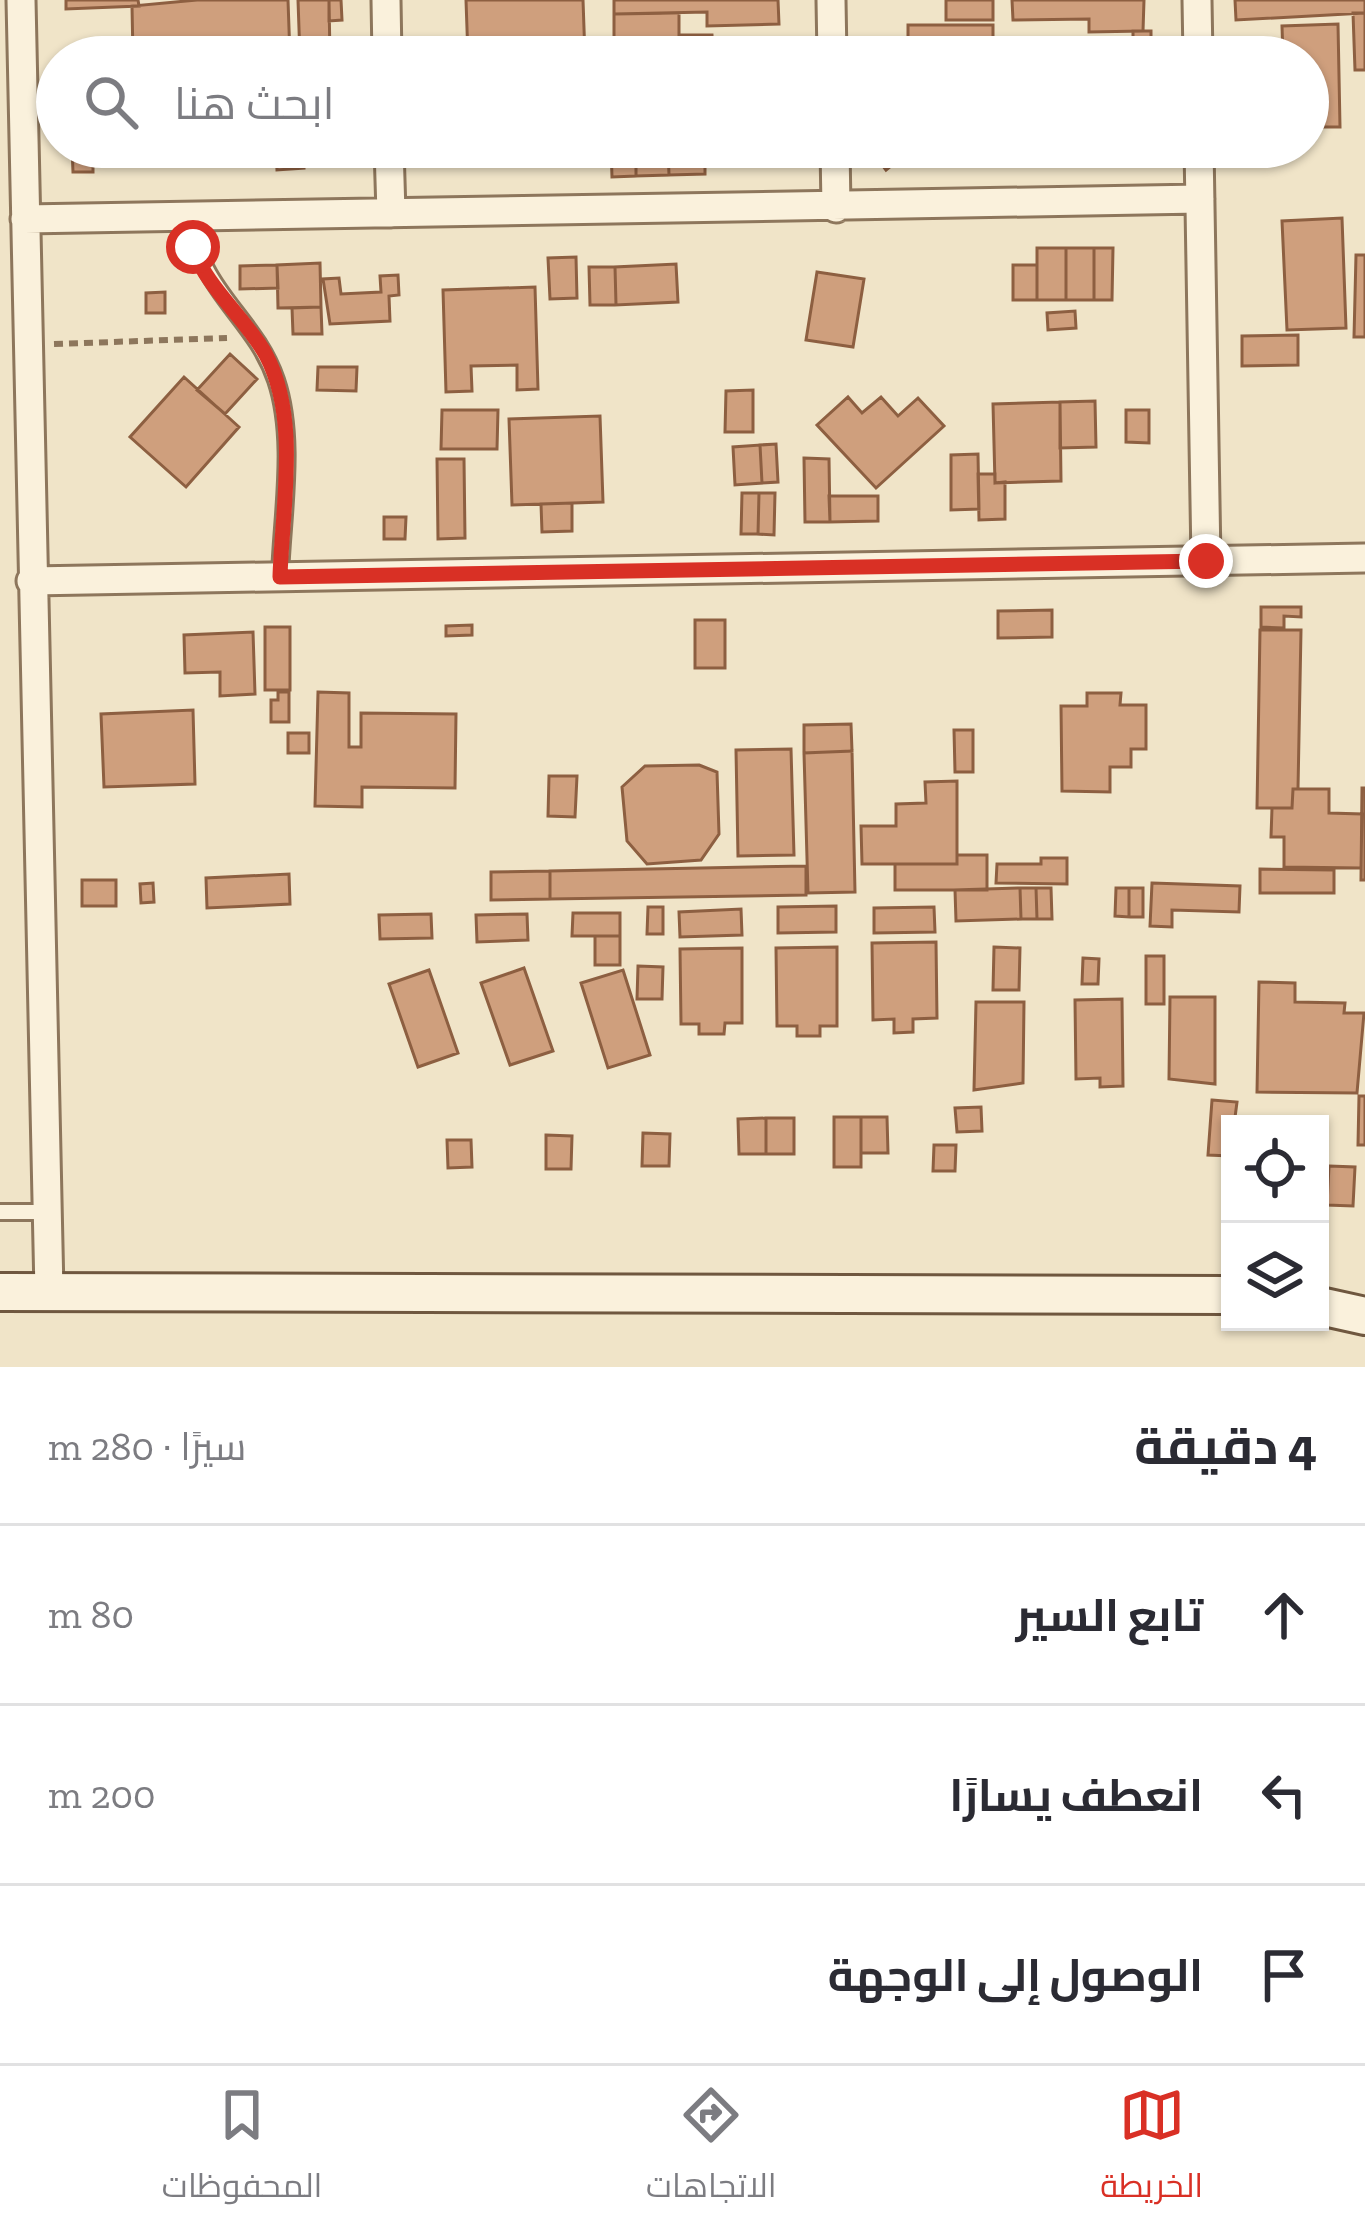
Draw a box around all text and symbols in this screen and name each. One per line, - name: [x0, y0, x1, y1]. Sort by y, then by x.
- search box: [36, 36, 1329, 168]
- icon: search: [78, 69, 144, 135]
- text: ابحث هنا: [174, 77, 335, 131]
- route start: [166, 220, 220, 274]
- route end: [1179, 534, 1233, 588]
- map controls: [1221, 1115, 1329, 1331]
- button: locate: [1221, 1115, 1329, 1223]
- button: layers: [1221, 1223, 1329, 1331]
- text: 4 دقيقة: [1134, 1416, 1317, 1477]
- text: سيرًا · 280 m: [48, 1423, 246, 1470]
- icon: ahead: [1251, 1582, 1317, 1648]
- text: تابع السير: [1016, 1589, 1203, 1643]
- text: 80 m: [48, 1591, 134, 1638]
- icon: left: [1251, 1762, 1317, 1828]
- text: انعطف يسارًا: [949, 1769, 1203, 1823]
- text: 200 m: [48, 1771, 156, 1818]
- icon: arrive: [1251, 1942, 1317, 2008]
- text: الوصول إلى الوجهة: [828, 1949, 1203, 2003]
- tab: المحفوظات: [162, 2082, 322, 2216]
- tab: الاتجاهات: [646, 2082, 777, 2216]
- tab: الخريطة: [1100, 2082, 1203, 2216]

